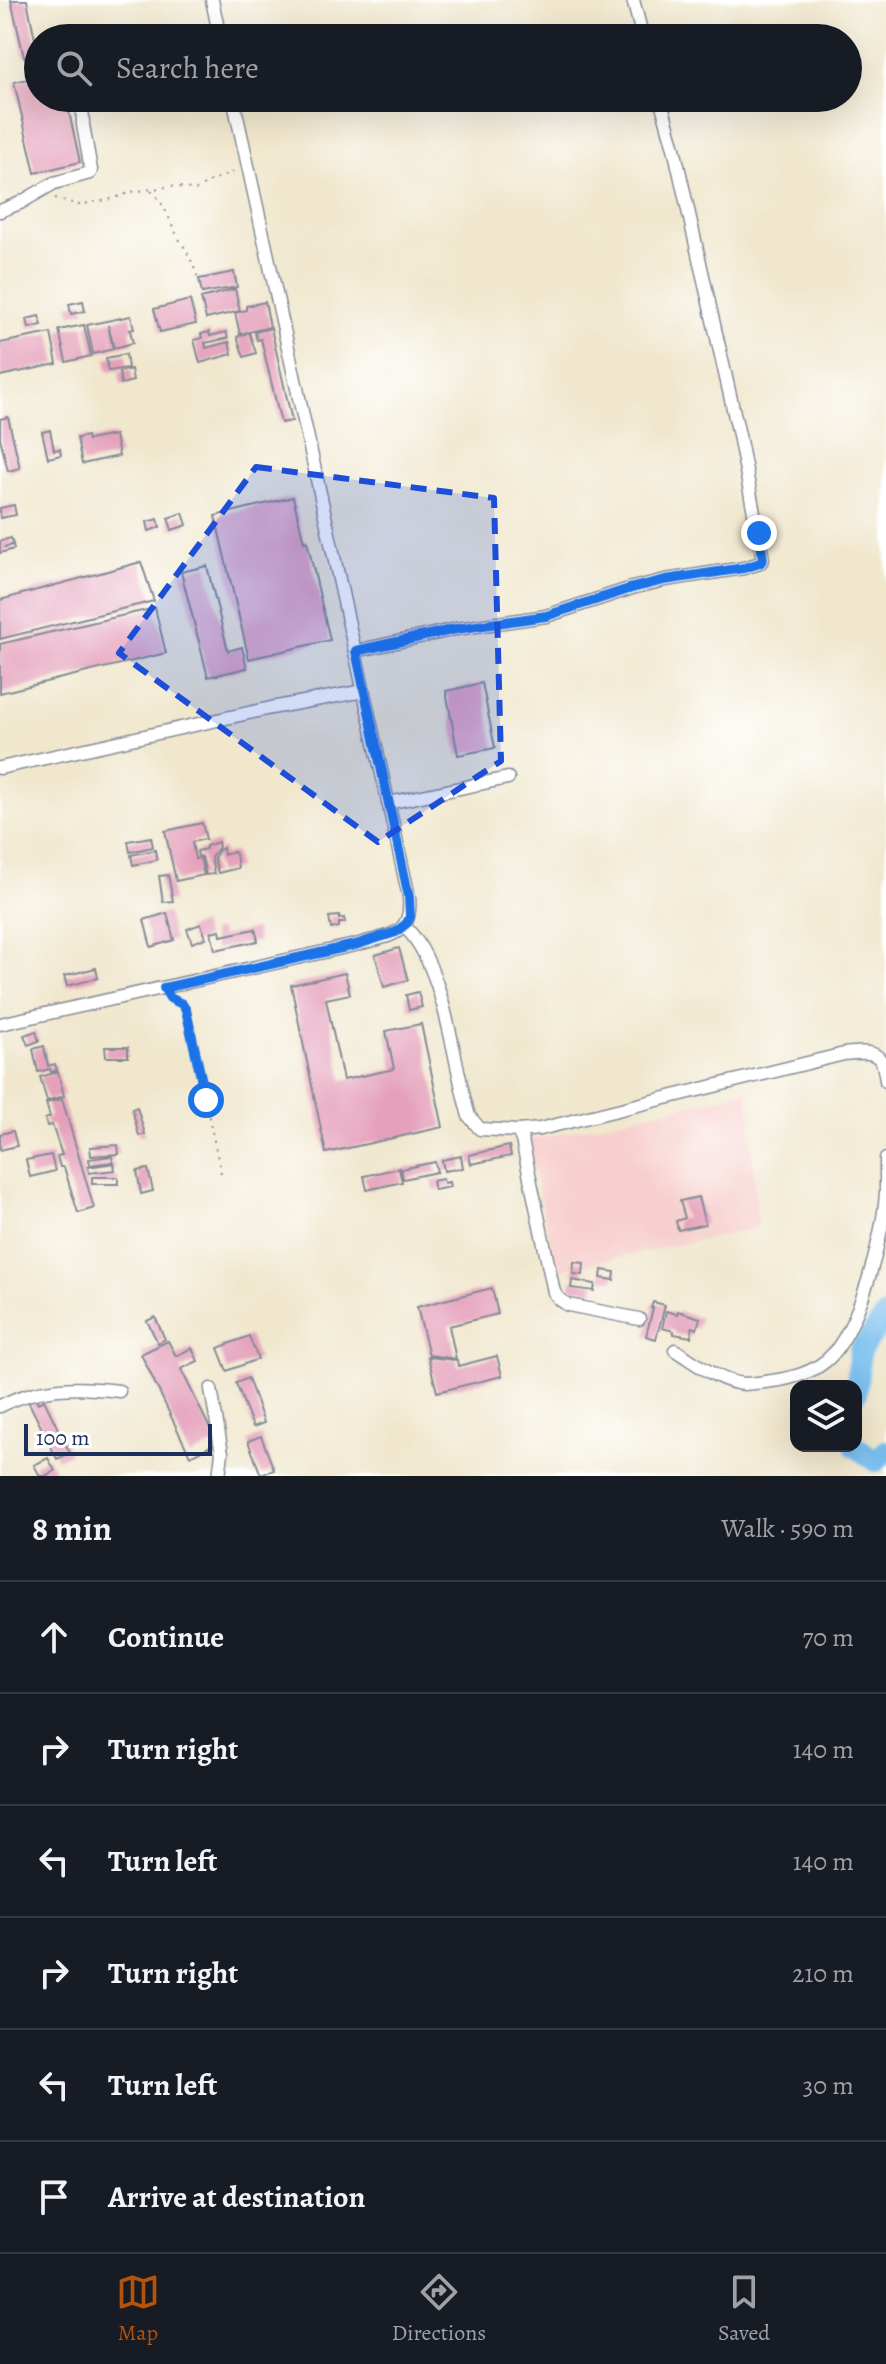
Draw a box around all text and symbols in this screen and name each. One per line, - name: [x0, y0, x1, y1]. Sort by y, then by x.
- search box: [24, 24, 862, 112]
- icon: search: [52, 46, 96, 90]
- text: Search here: [116, 48, 259, 88]
- route end: [741, 515, 777, 551]
- route start: [188, 1082, 224, 1118]
- map controls: [790, 1380, 862, 1452]
- button: layers: [790, 1380, 862, 1452]
- scale bar: [24, 1420, 212, 1456]
- text: 100 m: [36, 1423, 90, 1453]
- text: 8 min: [32, 1505, 112, 1552]
- text: Walk · 590 m: [721, 1511, 854, 1546]
- icon: ahead: [32, 1615, 76, 1659]
- text: Continue: [108, 1617, 224, 1657]
- text: 70 m: [802, 1620, 854, 1655]
- icon: right: [32, 1727, 76, 1771]
- text: Turn right: [108, 1729, 238, 1769]
- text: 140 m: [793, 1732, 854, 1767]
- icon: left: [32, 1839, 76, 1883]
- text: Turn left: [108, 1841, 217, 1881]
- text: 140 m: [793, 1844, 854, 1879]
- icon: right: [32, 1951, 76, 1995]
- text: Turn right: [108, 1953, 238, 1993]
- text: 210 m: [792, 1956, 854, 1991]
- icon: left: [32, 2063, 76, 2107]
- text: Turn left: [108, 2065, 217, 2105]
- text: 30 m: [803, 2068, 854, 2103]
- icon: arrive: [32, 2175, 76, 2219]
- text: Arrive at destination: [108, 2177, 365, 2217]
- tab: Map: [116, 2270, 160, 2348]
- tab: Directions: [392, 2270, 486, 2348]
- tab: Saved: [718, 2270, 770, 2348]

